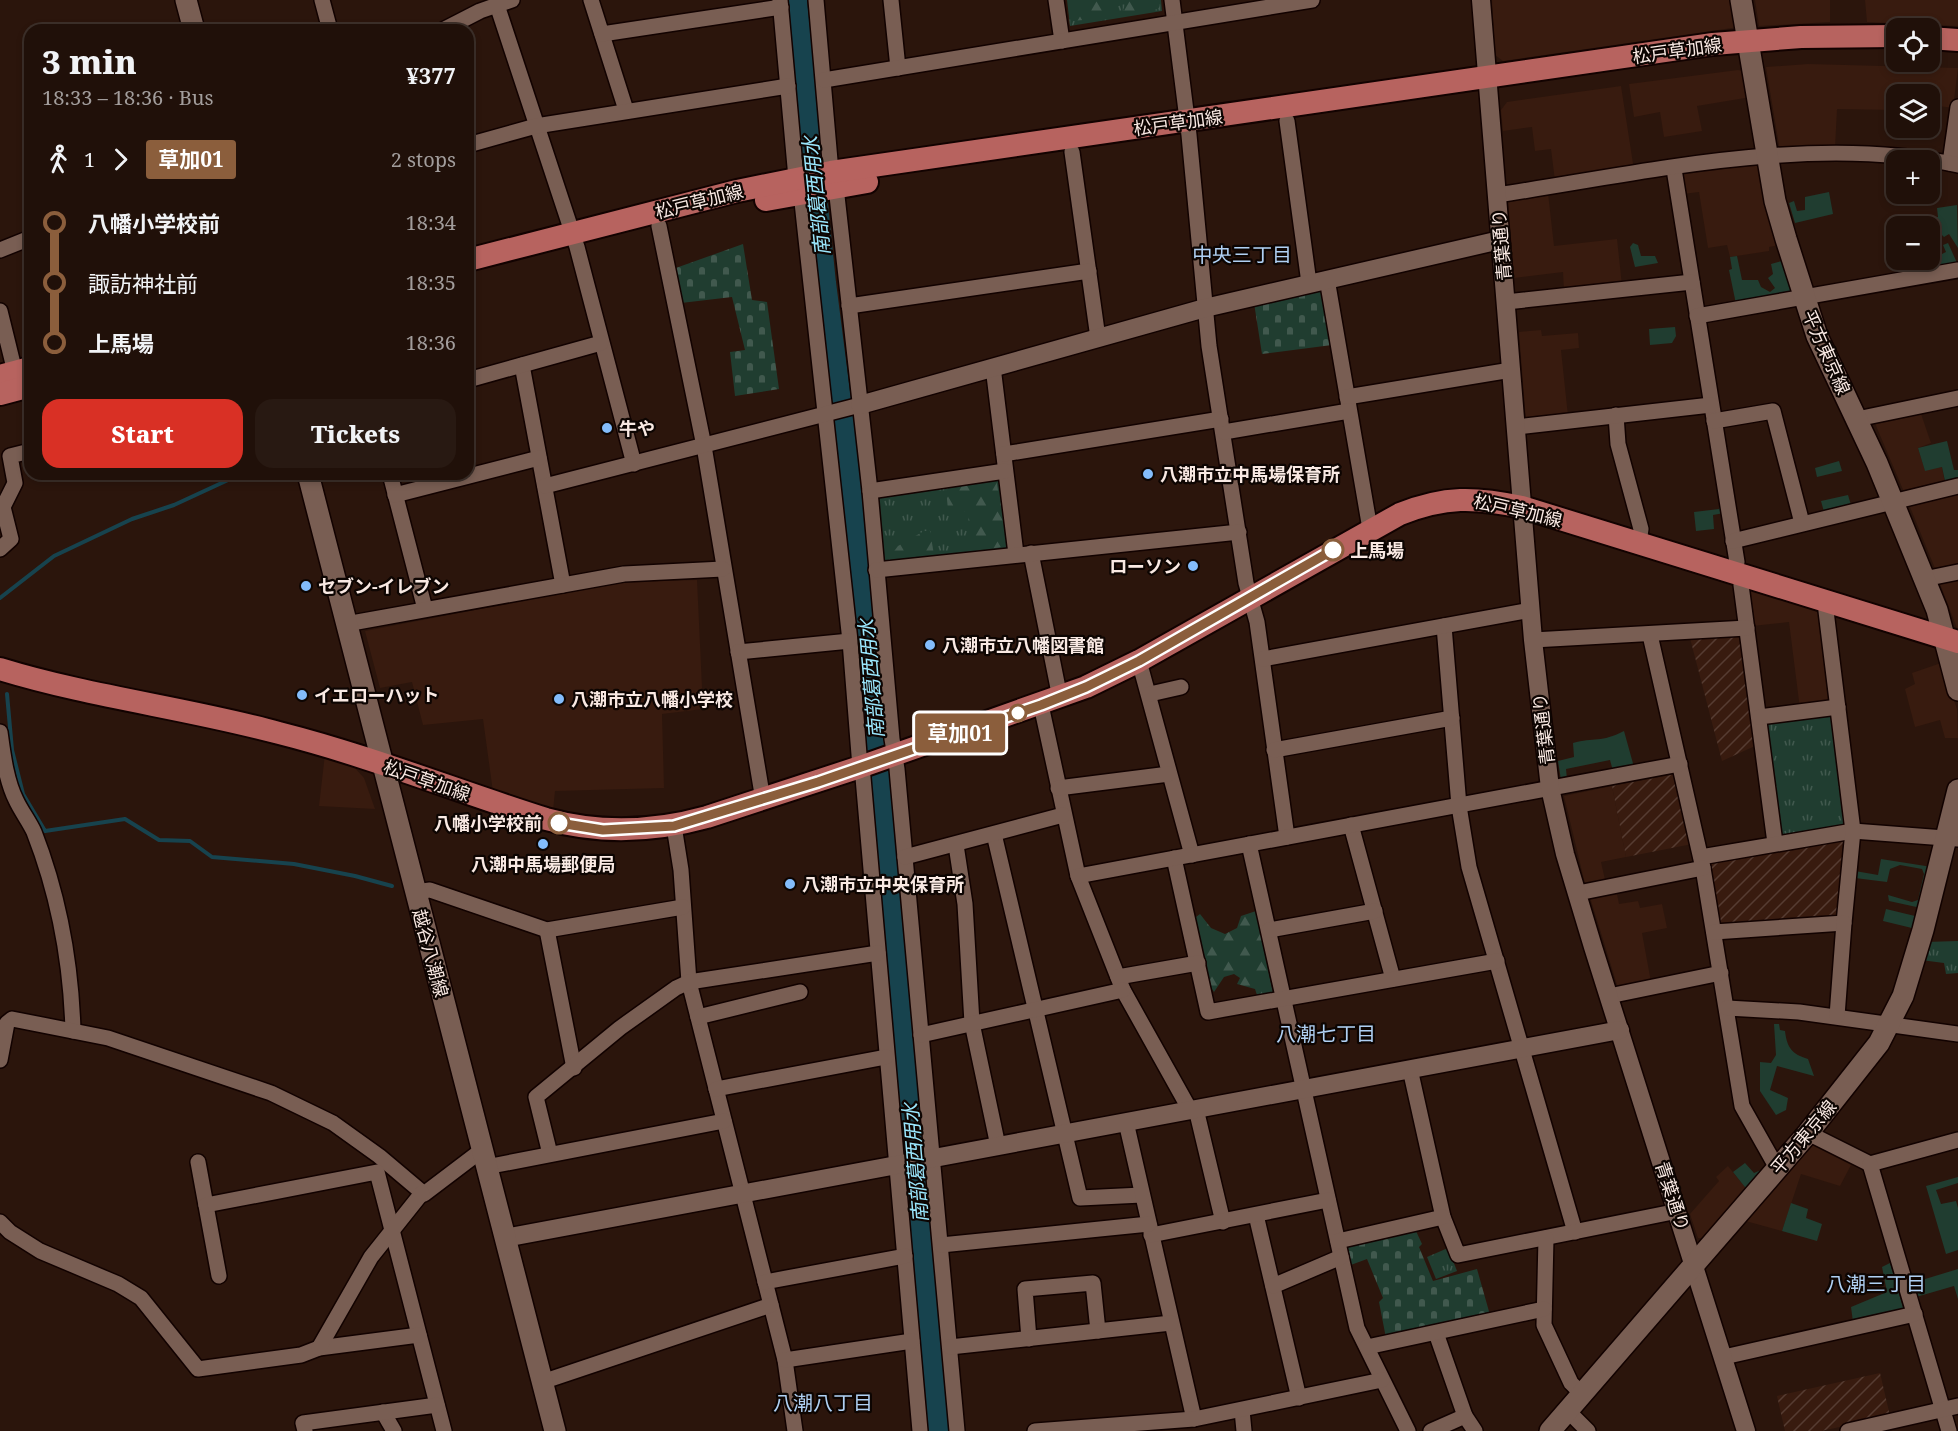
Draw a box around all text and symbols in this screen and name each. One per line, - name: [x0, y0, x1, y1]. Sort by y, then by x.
- map controls: [1886, 18, 1940, 270]
- button: locate: [1886, 18, 1940, 72]
- street label: 松戸草加線: [1631, 32, 1723, 68]
- text: 3 min: [42, 39, 137, 84]
- text: ¥377: [406, 60, 456, 90]
- text: 18:33 – 18:36 · Bus: [42, 84, 213, 111]
- button: layers: [1886, 84, 1940, 138]
- street label: 松戸草加線: [1132, 104, 1224, 140]
- water label: 南部葛西用水: [796, 133, 836, 257]
- icon: walk: [42, 143, 75, 176]
- icon: forward: [104, 143, 137, 176]
- text: 草加01: [158, 145, 224, 173]
- text: 1: [84, 146, 95, 173]
- text: 2 stops: [391, 146, 456, 173]
- button: +: [1886, 150, 1940, 204]
- street label: 松戸草加線: [652, 178, 746, 224]
- text: 八幡小学校前: [88, 208, 220, 238]
- street label: 青葉通り: [1486, 208, 1516, 282]
- text: 18:34: [406, 209, 456, 236]
- button: −: [1886, 216, 1940, 270]
- district label: 中央三丁目: [1192, 241, 1292, 268]
- text: 諏訪神社前: [88, 268, 198, 298]
- text: 18:35: [406, 269, 456, 296]
- street label: 平方東京線: [1798, 306, 1856, 398]
- text: 上馬場: [88, 328, 154, 358]
- text: 18:36: [406, 329, 456, 356]
- button: Start: [42, 399, 243, 468]
- button: Tickets: [255, 399, 456, 468]
- place label: 牛や: [619, 416, 655, 440]
- marker: 牛や: [600, 421, 614, 435]
- place label: 八潮市立中馬場保育所: [1160, 462, 1340, 486]
- marker: 八潮市立中馬場保育所: [1141, 467, 1155, 481]
- street label: 松戸草加線: [1471, 488, 1565, 532]
- place label: 上馬場: [1350, 538, 1404, 562]
- marker: 上馬場: [1322, 539, 1344, 561]
- place label: ローソン: [1109, 554, 1181, 578]
- marker: ローソン: [1186, 559, 1200, 573]
- place label: セブン-イレブン: [318, 574, 450, 598]
- marker: セブン-イレブン: [299, 579, 313, 593]
- water label: 南部葛西用水: [852, 616, 890, 740]
- place label: 八潮市立八幡図書館: [942, 633, 1104, 657]
- marker: 八潮市立八幡図書館: [923, 638, 937, 652]
- place label: イエローハット: [314, 683, 439, 707]
- place label: 八潮市立八幡小学校: [571, 687, 733, 711]
- marker: イエローハット: [295, 688, 309, 702]
- marker: 八潮市立八幡小学校: [552, 692, 566, 706]
- street label: 青葉通り: [1527, 692, 1559, 766]
- unlabelled marker: [1009, 704, 1027, 722]
- line badge: 草加01: [918, 714, 1002, 752]
- text: 草加01: [927, 719, 993, 747]
- street label: 松戸草加線: [381, 754, 473, 806]
- place label: 八幡小学校前: [434, 811, 542, 835]
- marker: 八幡小学校前: [548, 812, 570, 834]
- marker: 八潮中馬場郵便局: [536, 837, 550, 851]
- place label: 八潮中馬場郵便局: [471, 852, 615, 876]
- place label: 八潮市立中央保育所: [802, 872, 964, 896]
- marker: 八潮市立中央保育所: [783, 877, 797, 891]
- street label: 越谷八潮線: [408, 906, 454, 1000]
- district label: 八潮七丁目: [1276, 1020, 1376, 1047]
- street label: 平方東京線: [1765, 1095, 1841, 1179]
- water label: 南部葛西用水: [896, 1100, 934, 1224]
- street label: 青葉通り: [1650, 1158, 1696, 1234]
- district label: 八潮三丁目: [1826, 1270, 1926, 1297]
- district label: 八潮八丁目: [773, 1389, 873, 1416]

